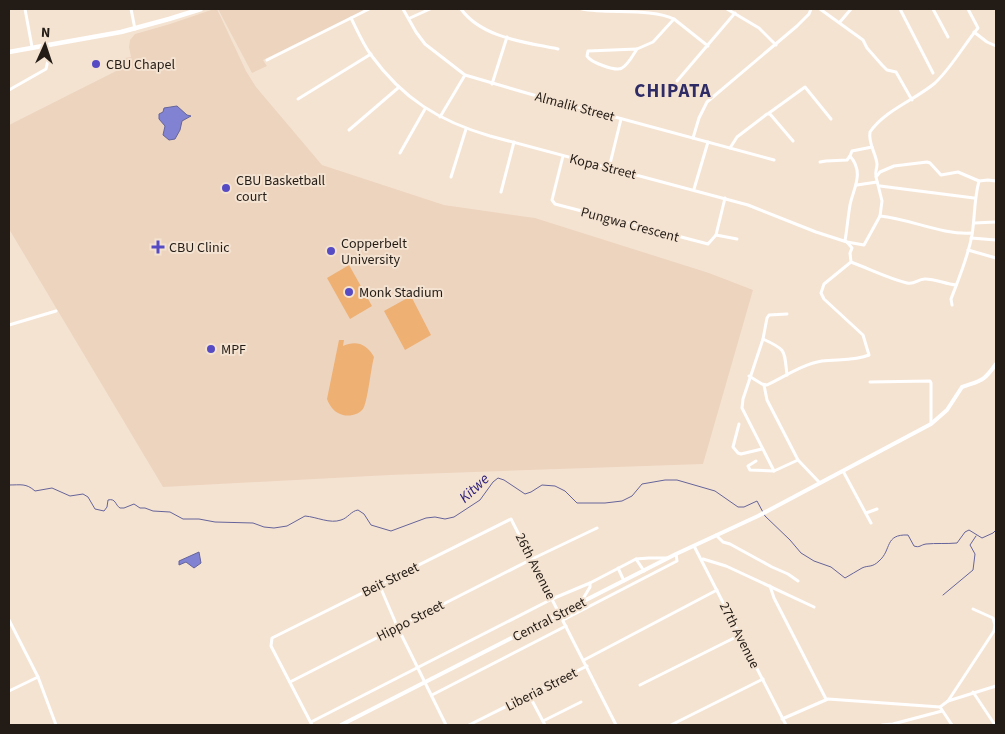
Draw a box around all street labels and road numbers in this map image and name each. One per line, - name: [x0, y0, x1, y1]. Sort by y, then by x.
- street label: Almalik Street: [533, 87, 617, 127]
- street label: Kopa Street: [567, 149, 638, 185]
- street label: Pungwa Crescent: [578, 202, 681, 248]
- street label: 26th Avenue: [510, 530, 560, 603]
- street label: Beit Street: [359, 557, 423, 602]
- street label: Central Street: [509, 593, 590, 647]
- street label: Hippo Street: [373, 595, 448, 647]
- street label: 27th Avenue: [714, 599, 764, 672]
- street label: Liberia Street: [502, 663, 581, 717]

